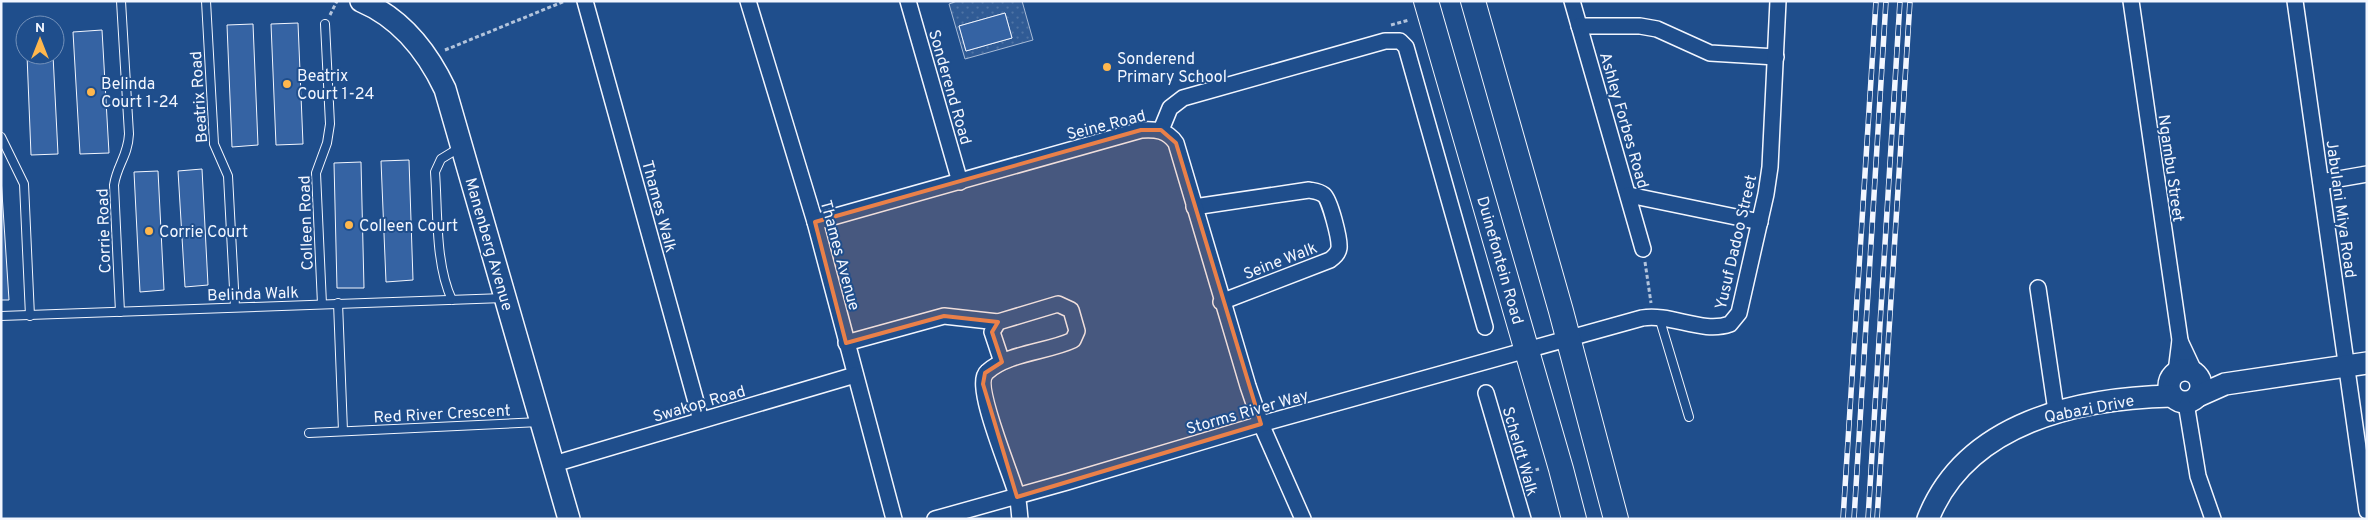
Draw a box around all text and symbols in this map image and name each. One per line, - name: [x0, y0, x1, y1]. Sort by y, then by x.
- north arrow: [15, 15, 65, 65]
- text: N: [35, 20, 45, 37]
- street label: Sonderend Road: [923, 28, 975, 147]
- street label: Beatrix Road: [187, 50, 213, 143]
- place label: Sonderend Primary School: [1117, 50, 1227, 88]
- street label: Ashley Forbes Road: [1594, 50, 1652, 191]
- marker: Sonderend Primary School: [1101, 61, 1113, 73]
- place label: Beatrix Court 1-24: [297, 67, 374, 105]
- place label: Belinda Court 1-24: [101, 75, 178, 113]
- marker: Beatrix Court 1-24: [281, 78, 293, 90]
- marker: Belinda Court 1-24: [85, 86, 97, 98]
- street label: Seine Road: [1065, 106, 1148, 145]
- street label: Ngambu Street: [2153, 113, 2187, 223]
- street label: Jabulani Miya Road: [2320, 139, 2360, 280]
- street label: Thames Walk: [636, 158, 680, 255]
- street label: Yusuf Dadoo Street: [1712, 173, 1762, 312]
- street label: Colleen Road: [295, 175, 319, 271]
- street label: Manenberg Avenue: [460, 176, 517, 313]
- street label: Corrie Road: [94, 188, 116, 274]
- street label: Duinefontein Road: [1471, 194, 1527, 327]
- street label: Thames Avenue: [815, 198, 863, 313]
- place label: Colleen Court: [359, 217, 458, 237]
- marker: Colleen Court: [343, 219, 355, 231]
- place label: Corrie Court: [159, 223, 248, 243]
- marker: Corrie Court: [143, 225, 155, 237]
- street label: Seine Walk: [1241, 239, 1320, 285]
- street label: Belinda Walk: [207, 283, 299, 307]
- street label: Swakop Road: [651, 382, 748, 428]
- street label: Storms River Way: [1184, 386, 1311, 440]
- street label: Qabazi Drive: [2043, 391, 2136, 428]
- street label: Red River Crescent: [373, 401, 511, 429]
- street label: Scheldt Walk: [1497, 405, 1541, 499]

